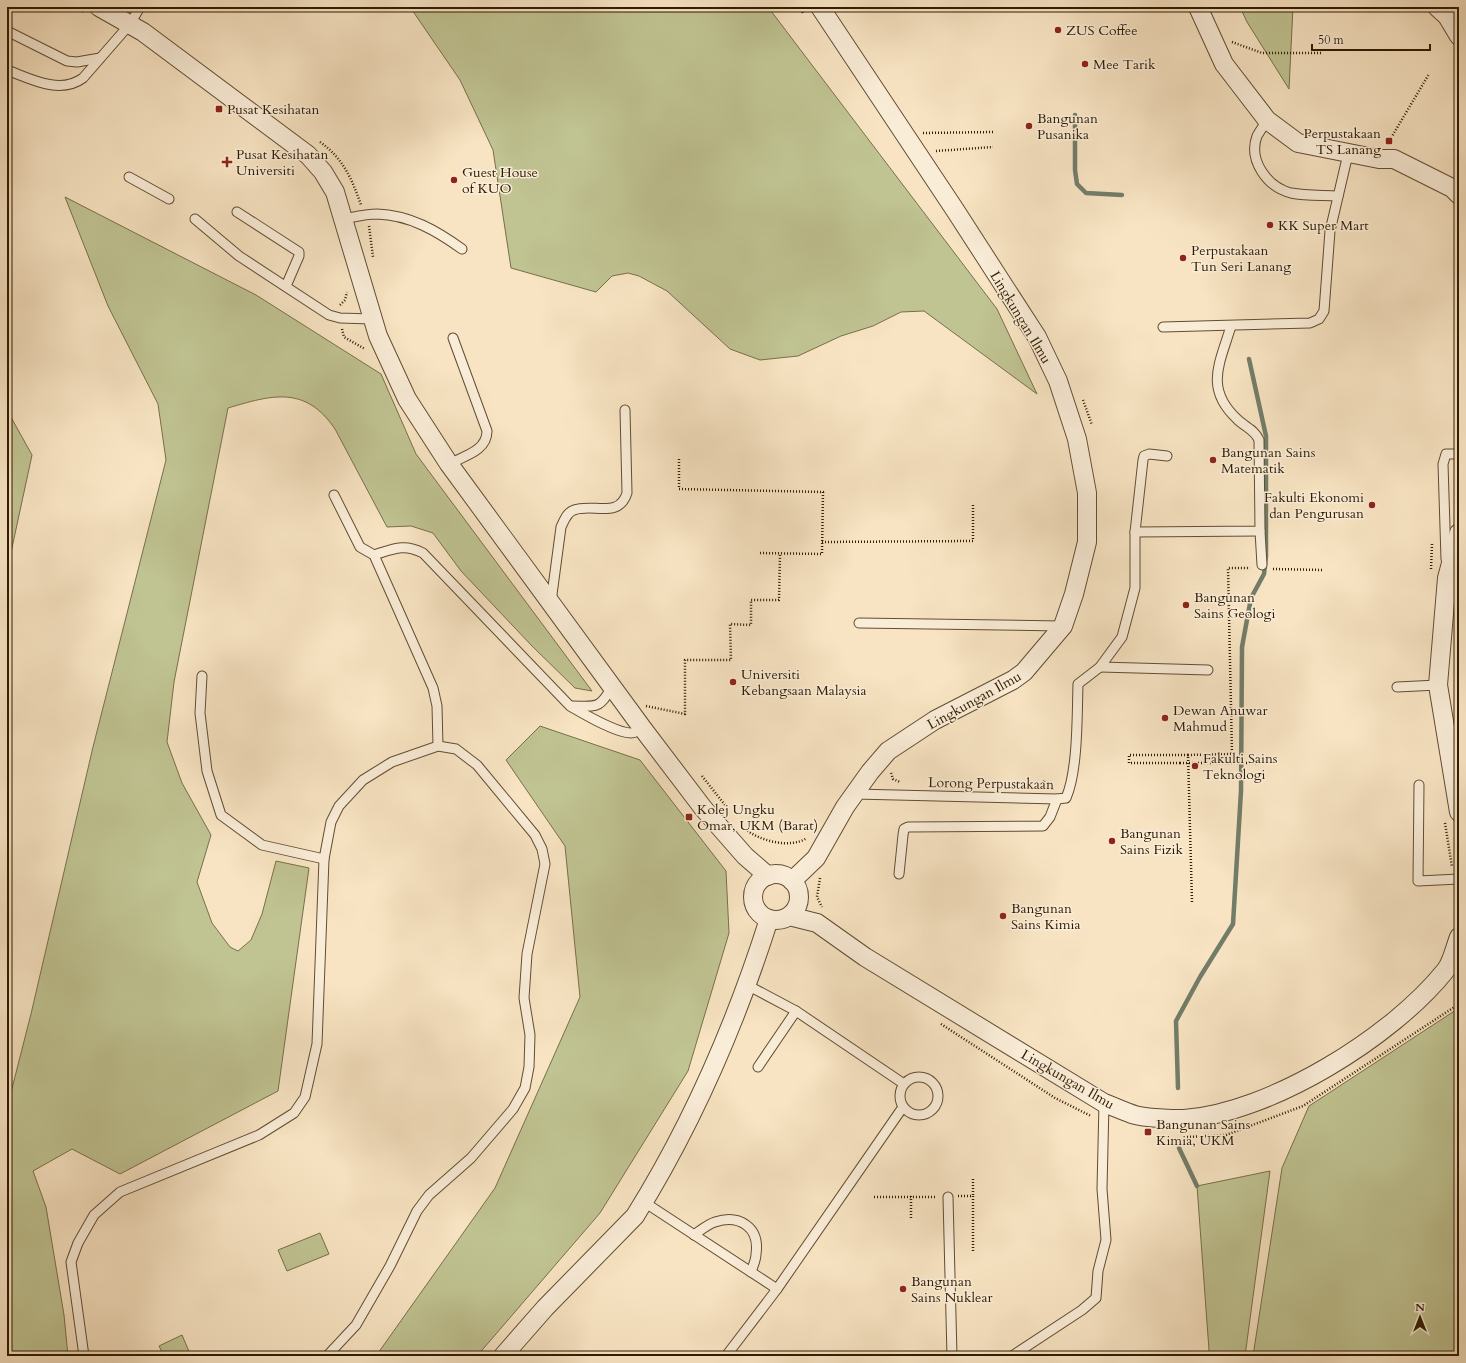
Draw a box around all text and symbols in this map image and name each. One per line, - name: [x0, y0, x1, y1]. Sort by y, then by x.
- place label: ZUS Coffee: [1066, 21, 1138, 40]
- marker: ZUS Coffee: [1053, 25, 1063, 35]
- scale bar: [1312, 26, 1430, 52]
- text: 50 m: [1318, 32, 1345, 48]
- place label: Mee Tarik: [1093, 55, 1156, 74]
- marker: Mee Tarik: [1080, 59, 1090, 69]
- place label: Pusat Kesihatan: [227, 100, 319, 119]
- marker: Pusat Kesihatan: [214, 104, 224, 114]
- place label: Bangunan Pusanika: [1037, 109, 1098, 144]
- marker: Bangunan Pusanika: [1024, 121, 1034, 131]
- place label: Perpustakaan TS Lanang: [1303, 124, 1381, 159]
- marker: Perpustakaan TS Lanang: [1384, 136, 1394, 146]
- place label: Pusat Kesihatan Universiti: [236, 145, 328, 180]
- marker: Pusat Kesihatan Universiti: [221, 156, 233, 168]
- place label: Guest House of KUO: [462, 163, 538, 198]
- marker: Guest House of KUO: [449, 175, 459, 185]
- place label: KK Super Mart: [1278, 216, 1369, 235]
- marker: KK Super Mart: [1265, 220, 1275, 230]
- place label: Perpustakaan Tun Seri Lanang: [1191, 241, 1291, 276]
- marker: Perpustakaan Tun Seri Lanang: [1178, 253, 1188, 263]
- street label: Lingkungan Ilmu: [985, 267, 1056, 367]
- place label: Bangunan Sains Matematik: [1221, 443, 1316, 478]
- marker: Bangunan Sains Matematik: [1208, 455, 1218, 465]
- place label: Fakulti Ekonomi dan Pengurusan: [1264, 488, 1364, 523]
- marker: Fakulti Ekonomi dan Pengurusan: [1367, 500, 1377, 510]
- place label: Bangunan Sains Geologi: [1194, 588, 1275, 623]
- marker: Bangunan Sains Geologi: [1181, 600, 1191, 610]
- place label: Universiti Kebangsaan Malaysia: [741, 665, 867, 700]
- street label: Lingkungan Ilmu: [924, 667, 1025, 734]
- marker: Universiti Kebangsaan Malaysia: [728, 677, 738, 687]
- place label: Dewan Anuwar Mahmud: [1173, 701, 1269, 736]
- marker: Dewan Anuwar Mahmud: [1160, 713, 1170, 723]
- place label: Fakulti Sains Teknologi: [1203, 749, 1278, 784]
- marker: Fakulti Sains Teknologi: [1190, 761, 1200, 771]
- street label: Lorong Perpustakaan: [928, 773, 1054, 794]
- place label: Kolej Ungku Omar, UKM (Barat): [697, 800, 818, 835]
- marker: Kolej Ungku Omar, UKM (Barat): [684, 812, 694, 822]
- place label: Bangunan Sains Fizik: [1120, 824, 1184, 859]
- marker: Bangunan Sains Fizik: [1107, 836, 1117, 846]
- place label: Bangunan Sains Kimia: [1011, 899, 1081, 934]
- marker: Bangunan Sains Kimia: [998, 911, 1008, 921]
- street label: Lingkungan Ilmu: [1018, 1045, 1118, 1114]
- place label: Bangunan Sains Kimia, UKM: [1156, 1115, 1251, 1150]
- marker: Bangunan Sains Kimia, UKM: [1143, 1127, 1153, 1137]
- place label: Bangunan Sains Nuklear: [911, 1272, 993, 1307]
- marker: Bangunan Sains Nuklear: [898, 1284, 908, 1294]
- north arrow: [1400, 1297, 1440, 1337]
- text: N: [1415, 1300, 1425, 1315]

